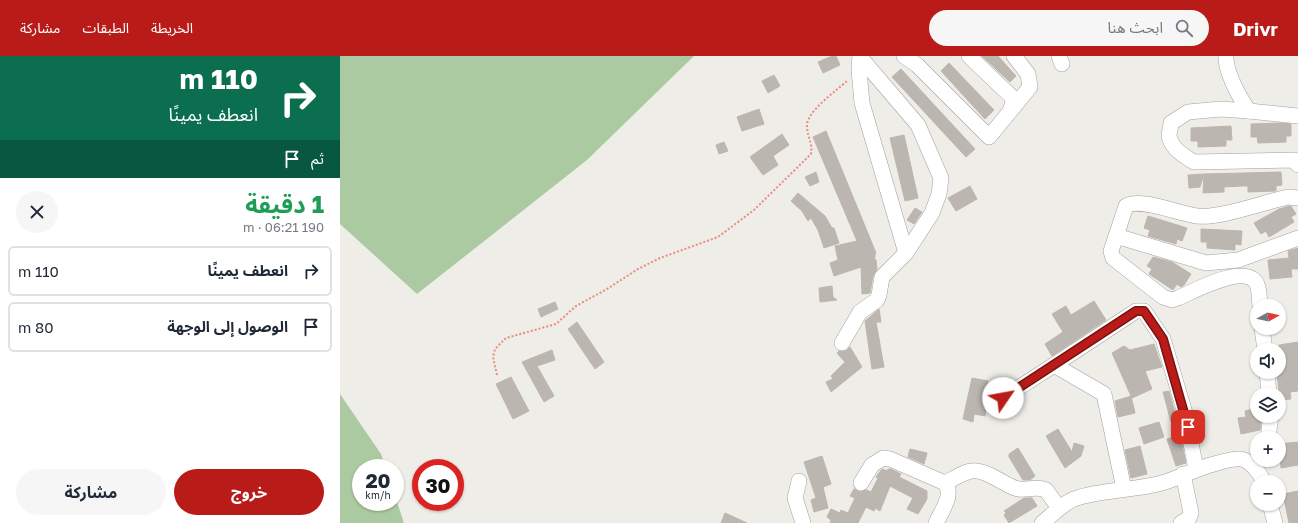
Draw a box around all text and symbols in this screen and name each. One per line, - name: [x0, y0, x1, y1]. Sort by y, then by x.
- search box: [929, 10, 1209, 46]
- icon: search: [1173, 17, 1195, 39]
- text: Drivr: [1233, 17, 1278, 40]
- text: ابحث هنا: [1108, 18, 1163, 36]
- text: مشاركة: [20, 19, 60, 36]
- text: الطبقات: [82, 19, 129, 36]
- text: الخريطة: [151, 19, 193, 36]
- text: 110 m: [179, 62, 258, 95]
- icon: right: [272, 72, 324, 124]
- text: انعطف يمينًا: [169, 103, 258, 125]
- icon: arrive: [281, 148, 303, 170]
- text: ثم: [311, 149, 324, 167]
- text: 1 دقيقة: [245, 189, 324, 218]
- button: close: [16, 191, 58, 233]
- text: 190 m · 06:21: [243, 219, 324, 235]
- icon: right: [300, 260, 322, 282]
- text: انعطف يمينًا: [208, 261, 288, 279]
- text: 110 m: [18, 262, 59, 280]
- north arrow: [1250, 299, 1286, 335]
- map controls: [1250, 299, 1286, 511]
- icon: arrive: [300, 316, 322, 338]
- text: الوصول إلى الوجهة: [167, 317, 288, 335]
- text: 80 m: [18, 318, 54, 336]
- button: sound: [1250, 343, 1286, 379]
- position arrow: [982, 377, 1024, 419]
- button: layers: [1250, 387, 1286, 423]
- pin: [1171, 410, 1205, 444]
- icon: arrive: [1177, 416, 1199, 438]
- button: +: [1250, 431, 1286, 467]
- speed limit sign: 30: [412, 459, 464, 511]
- text: 20: [365, 468, 391, 492]
- button: مشاركة: [16, 469, 166, 515]
- button: خروج: [174, 469, 324, 515]
- button: −: [1250, 475, 1286, 511]
- text: km/h: [365, 489, 391, 501]

